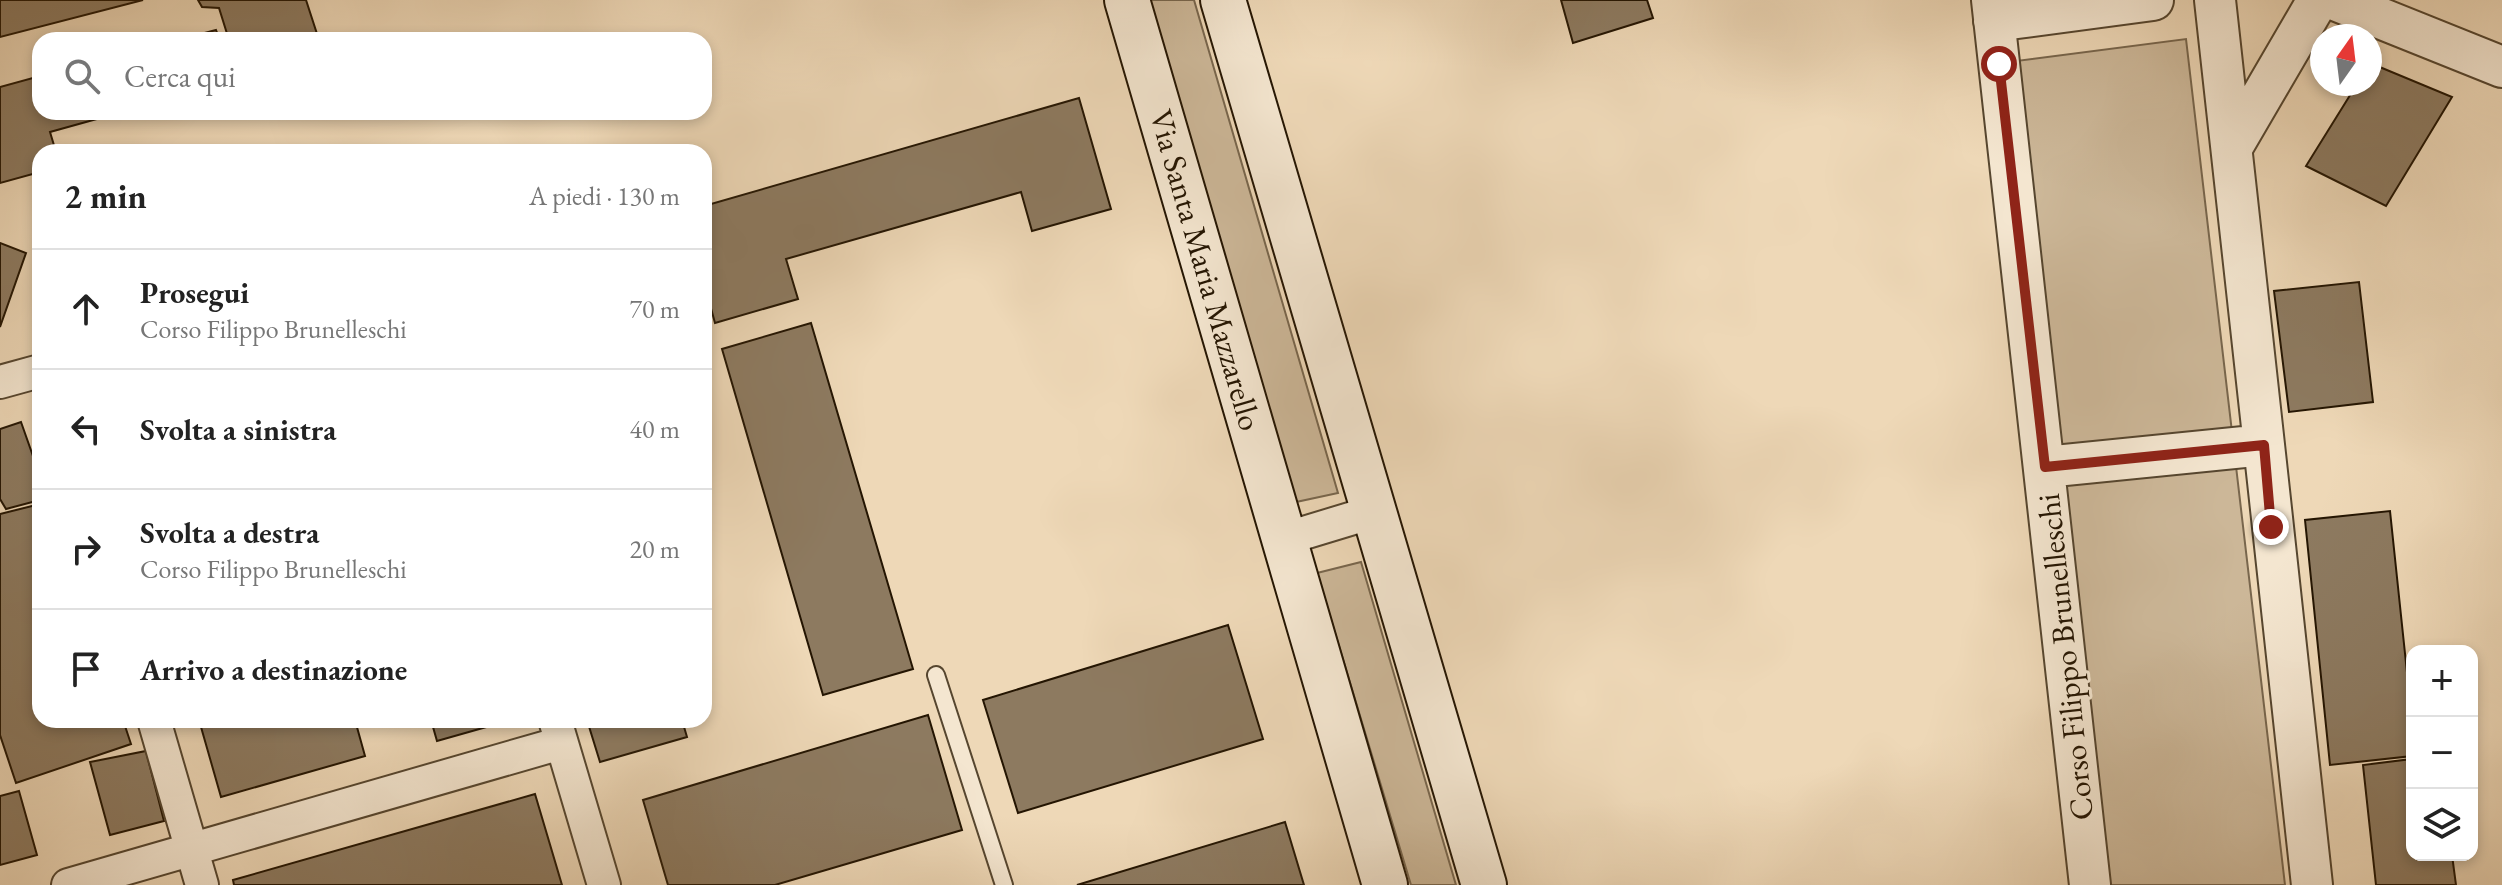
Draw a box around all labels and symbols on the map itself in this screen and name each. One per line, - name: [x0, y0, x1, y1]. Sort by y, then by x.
- north arrow: [2310, 24, 2382, 96]
- route start: [1981, 46, 2017, 82]
- street label: Via Santa Maria Mazzarello: [1140, 105, 1272, 435]
- street label: Corso Filippo Brunelleschi: [2027, 491, 2103, 822]
- route end: [2253, 509, 2289, 545]

